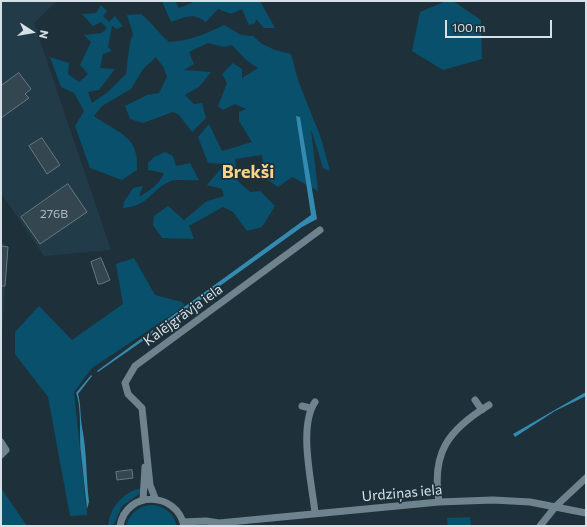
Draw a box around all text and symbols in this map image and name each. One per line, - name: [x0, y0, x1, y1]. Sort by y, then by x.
- north arrow: [12, 12, 52, 52]
- scale bar: [447, 12, 554, 38]
- text: 100 m: [452, 20, 486, 34]
- text: N: [37, 29, 51, 40]
- district label: Brekši: [222, 161, 274, 183]
- house number: 276B: [40, 207, 68, 221]
- street label: Kalējgrāvja iela: [140, 281, 226, 349]
- street label: Urdziņas iela: [361, 481, 443, 505]

